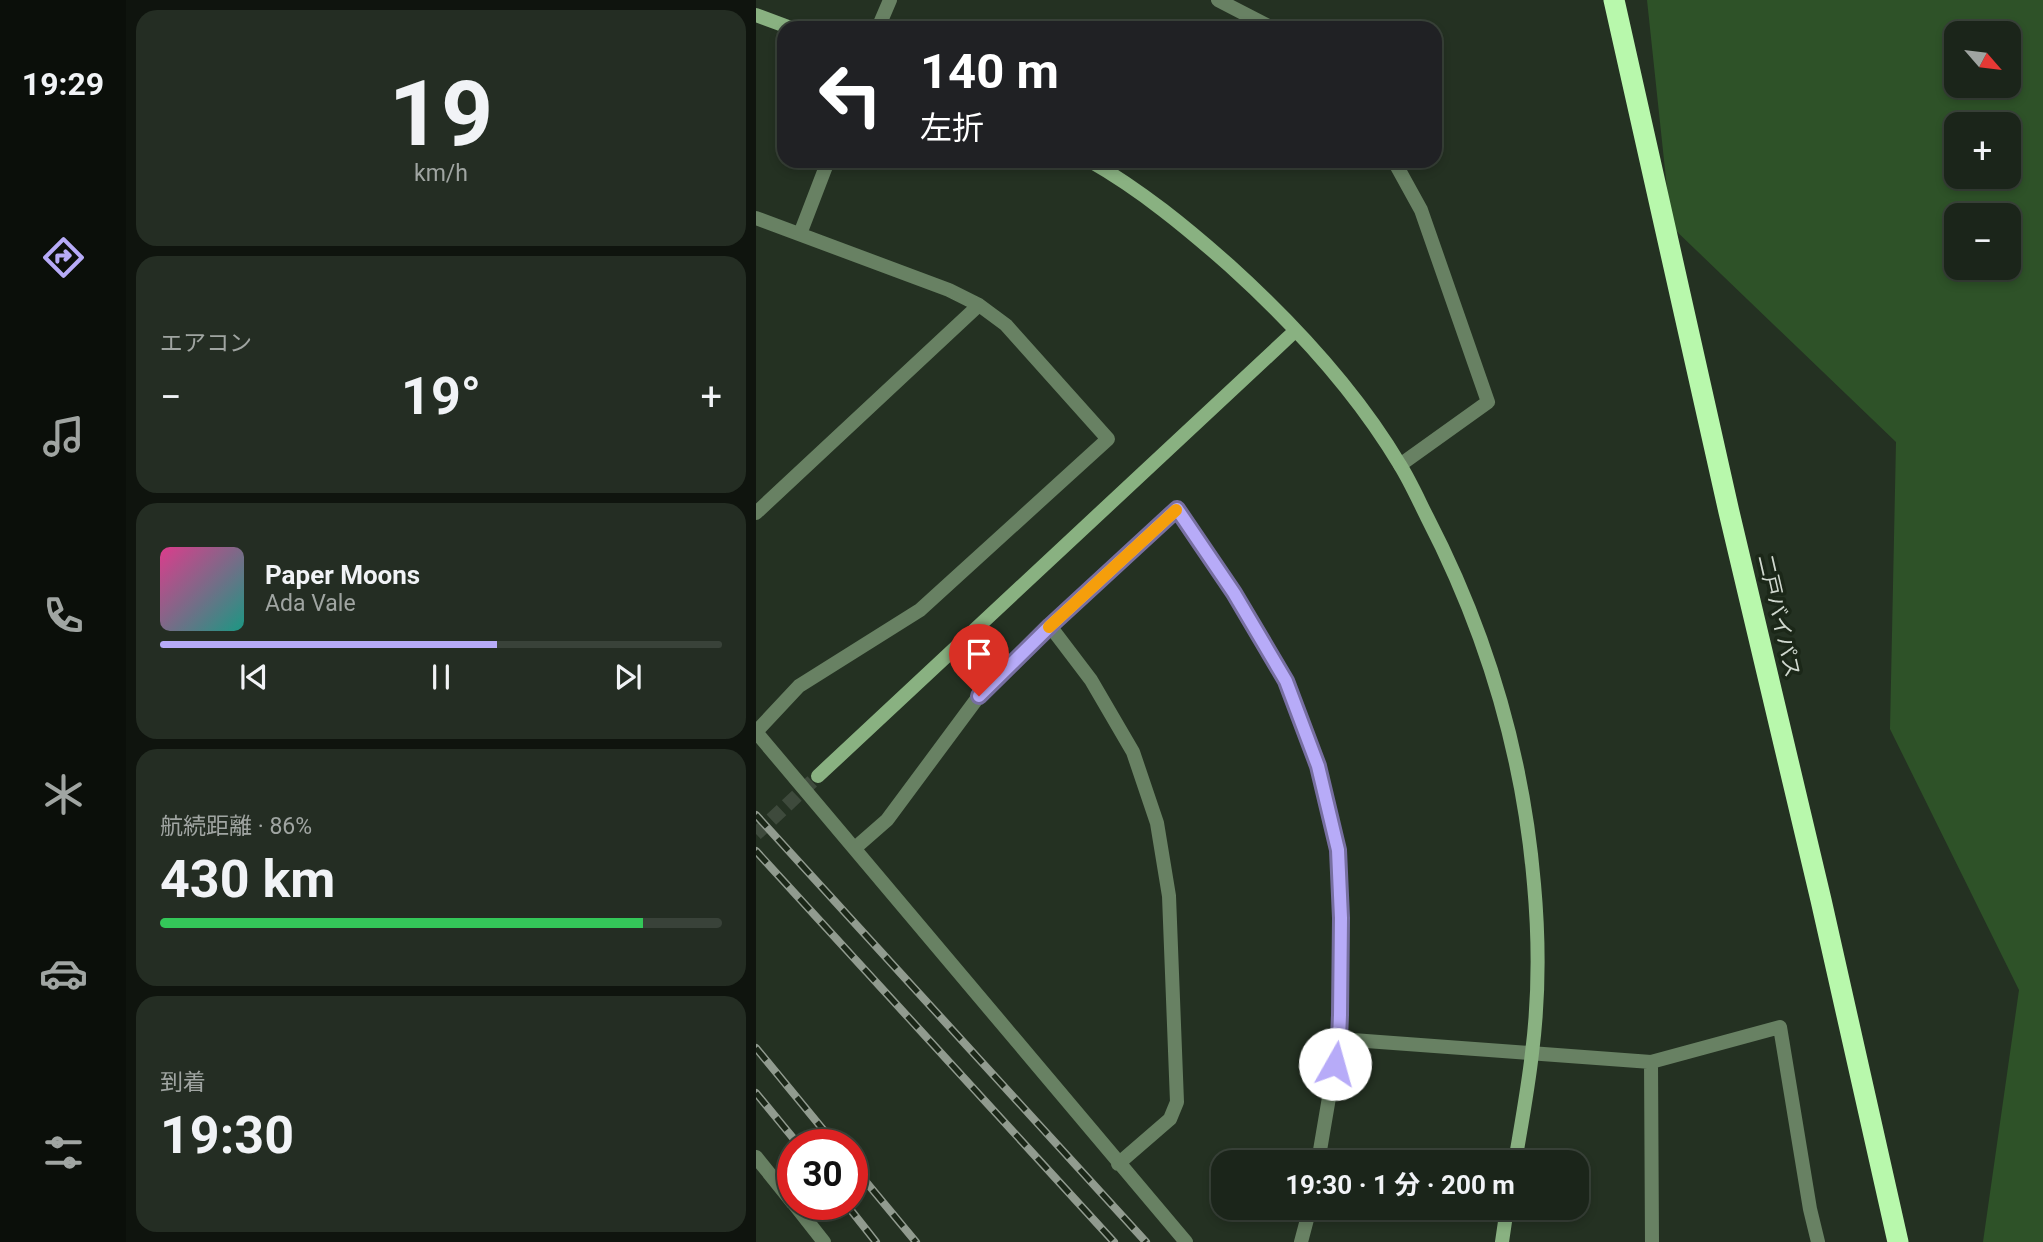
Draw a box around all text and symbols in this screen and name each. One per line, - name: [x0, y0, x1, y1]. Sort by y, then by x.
- north arrow: [1944, 21, 2021, 98]
- map controls: [1944, 21, 2021, 280]
- text: 140 m: [920, 43, 1059, 100]
- icon: left: [805, 49, 896, 140]
- text: 19: [389, 61, 493, 167]
- text: 19:29: [22, 65, 104, 103]
- text: 左折: [920, 109, 984, 147]
- button: +: [1944, 112, 2021, 189]
- text: km/h: [414, 160, 468, 187]
- button: −: [1944, 203, 2021, 280]
- icon: directions: [39, 233, 88, 282]
- text: エアコン: [160, 330, 252, 357]
- text: 19°: [401, 366, 481, 427]
- text: −: [160, 375, 182, 419]
- text: +: [700, 375, 722, 419]
- icon: music: [39, 412, 88, 461]
- street label: 二戸バイパス: [1753, 552, 1805, 680]
- text: Paper Moons: [265, 560, 420, 590]
- text: Ada Vale: [265, 590, 356, 617]
- icon: phone: [39, 591, 88, 640]
- pin: [949, 624, 1009, 696]
- icon: arrive: [960, 635, 998, 673]
- icon: previous: [235, 658, 273, 696]
- icon: pause: [422, 658, 460, 696]
- icon: next: [609, 658, 647, 696]
- icon: climate: [39, 770, 88, 819]
- text: 航続距離 · 86%: [160, 813, 312, 840]
- text: 430 km: [160, 849, 335, 910]
- icon: car: [39, 949, 88, 998]
- position arrow: [1298, 1027, 1372, 1101]
- text: 到着: [160, 1069, 206, 1096]
- text: 19:30: [160, 1105, 294, 1166]
- icon: filters: [39, 1128, 88, 1177]
- speed limit sign: 30: [777, 1129, 868, 1220]
- text: 19:30 · 1 分 · 200 m: [1285, 1170, 1515, 1200]

